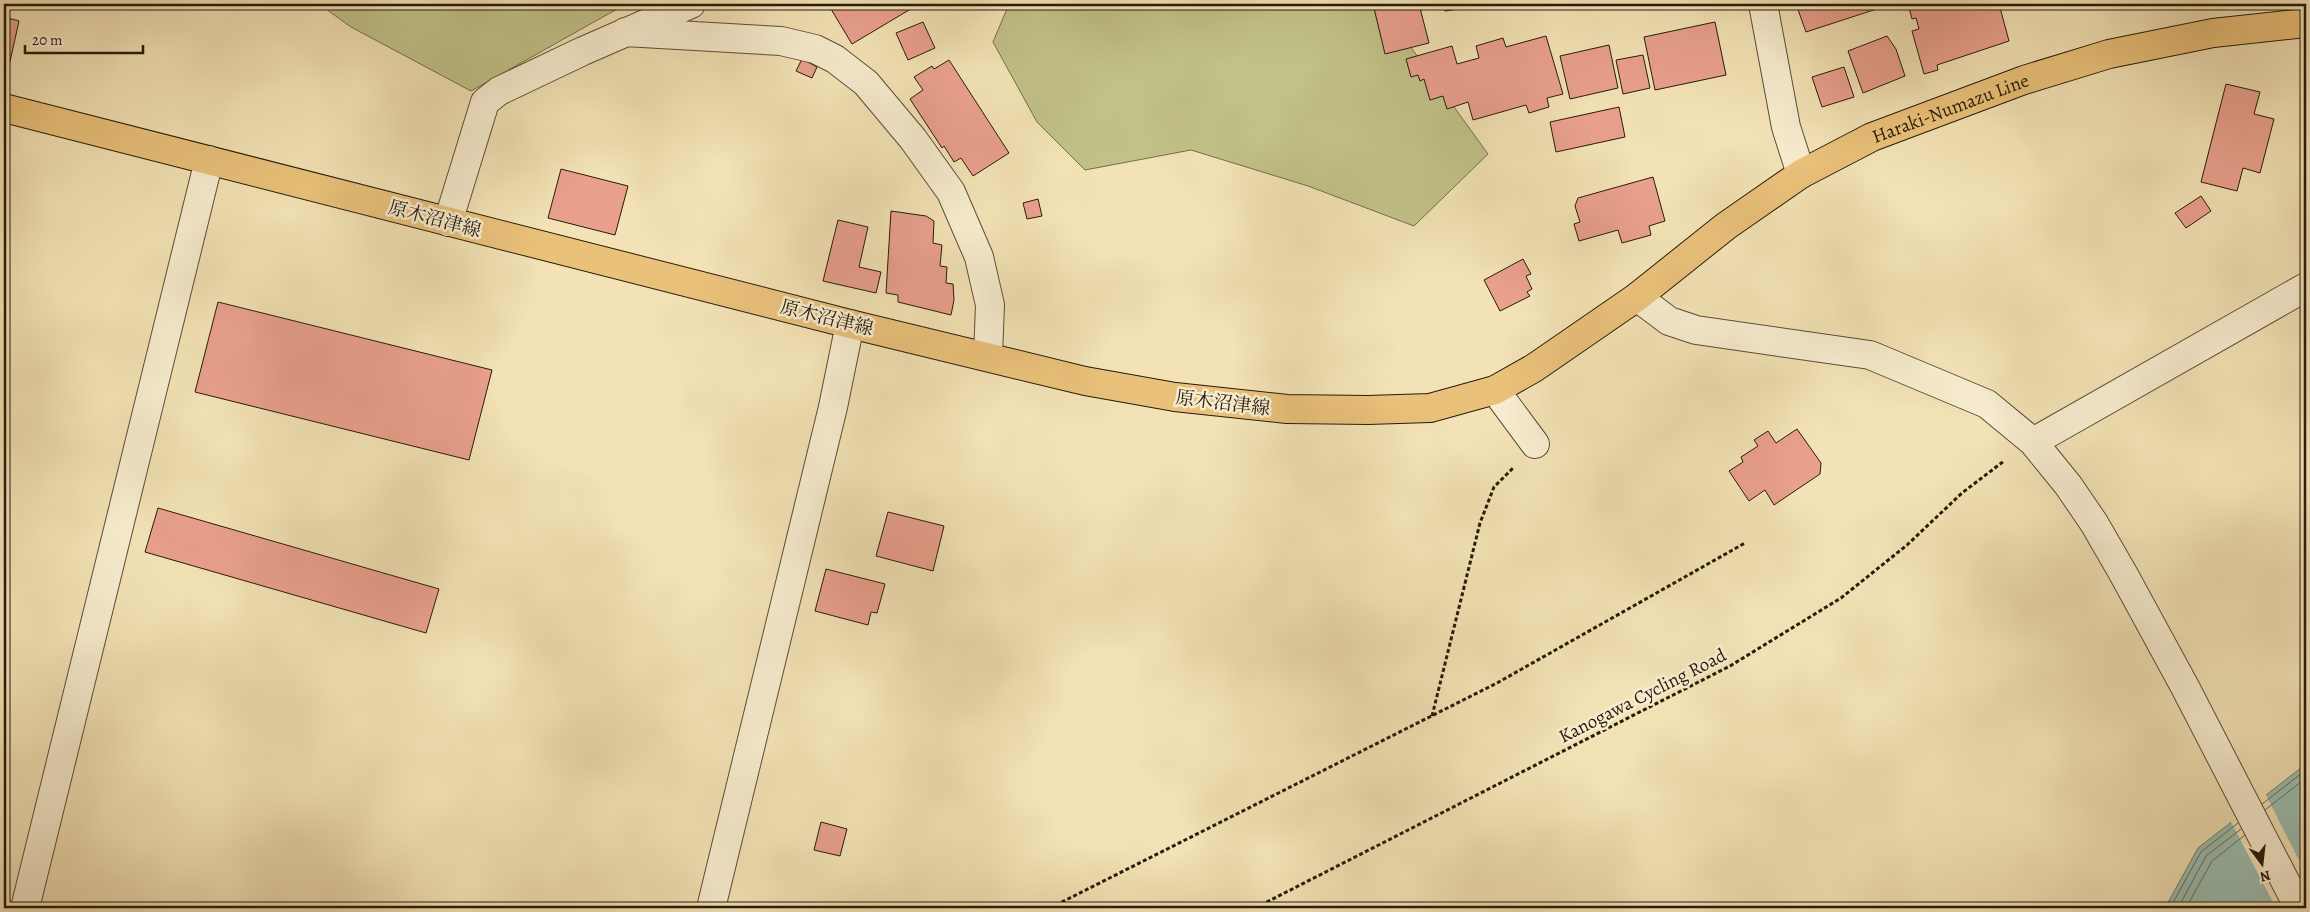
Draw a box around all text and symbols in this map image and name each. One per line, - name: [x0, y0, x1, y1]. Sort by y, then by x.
- scale bar: [25, 22, 142, 54]
- text: 20 m: [32, 30, 63, 50]
- street label: Haraki-Numazu Line: [1868, 67, 2033, 150]
- street label: 原木沼津線: [385, 194, 484, 244]
- street label: 原木沼津線: [778, 294, 876, 342]
- street label: 原木沼津線: [1174, 384, 1272, 422]
- street label: Kanogawa Cycling Road: [1554, 642, 1732, 749]
- north arrow: [2238, 840, 2288, 890]
- text: N: [2258, 866, 2273, 887]

